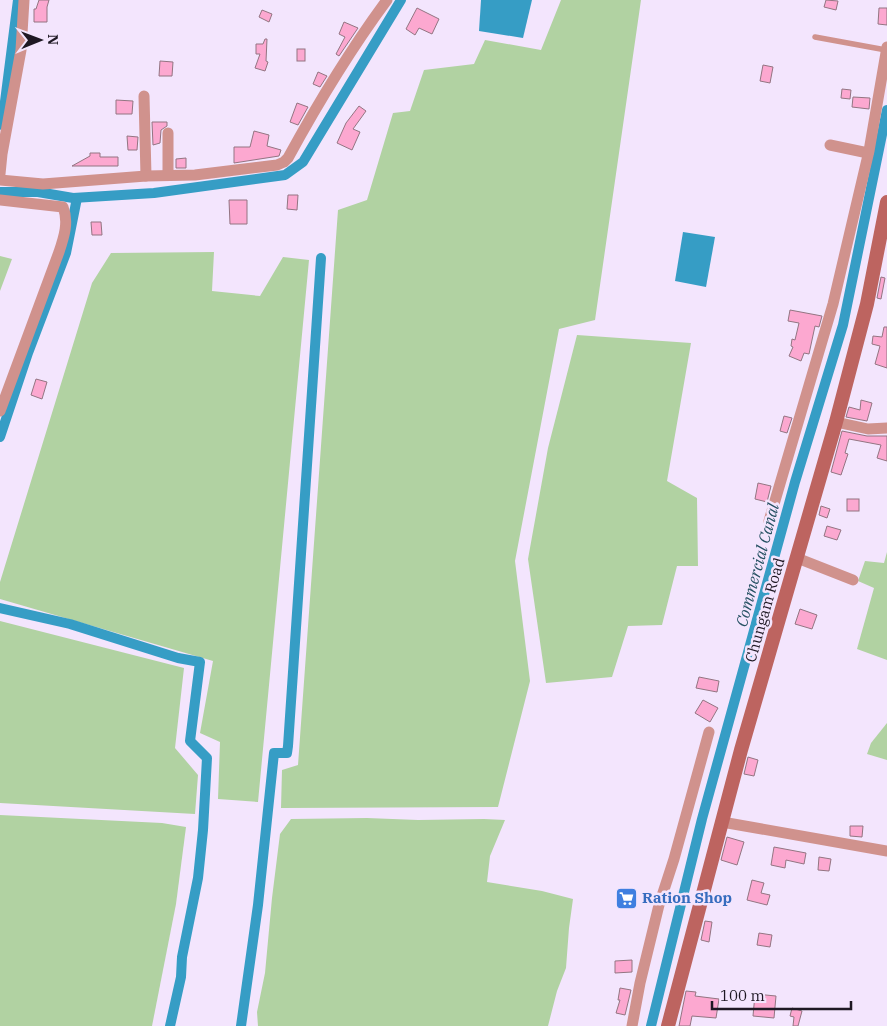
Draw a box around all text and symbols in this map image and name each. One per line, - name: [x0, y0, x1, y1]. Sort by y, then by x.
- north arrow: [15, 15, 65, 65]
- text: N: [44, 34, 62, 45]
- water label: Commercial Canal: [731, 501, 783, 629]
- street label: Chungam Road: [741, 555, 789, 664]
- supermarket icon: Ration Shop: [614, 886, 638, 910]
- place label: Ration Shop: [642, 888, 732, 907]
- scale bar: [712, 978, 851, 1010]
- text: 100 m: [720, 986, 765, 1005]

